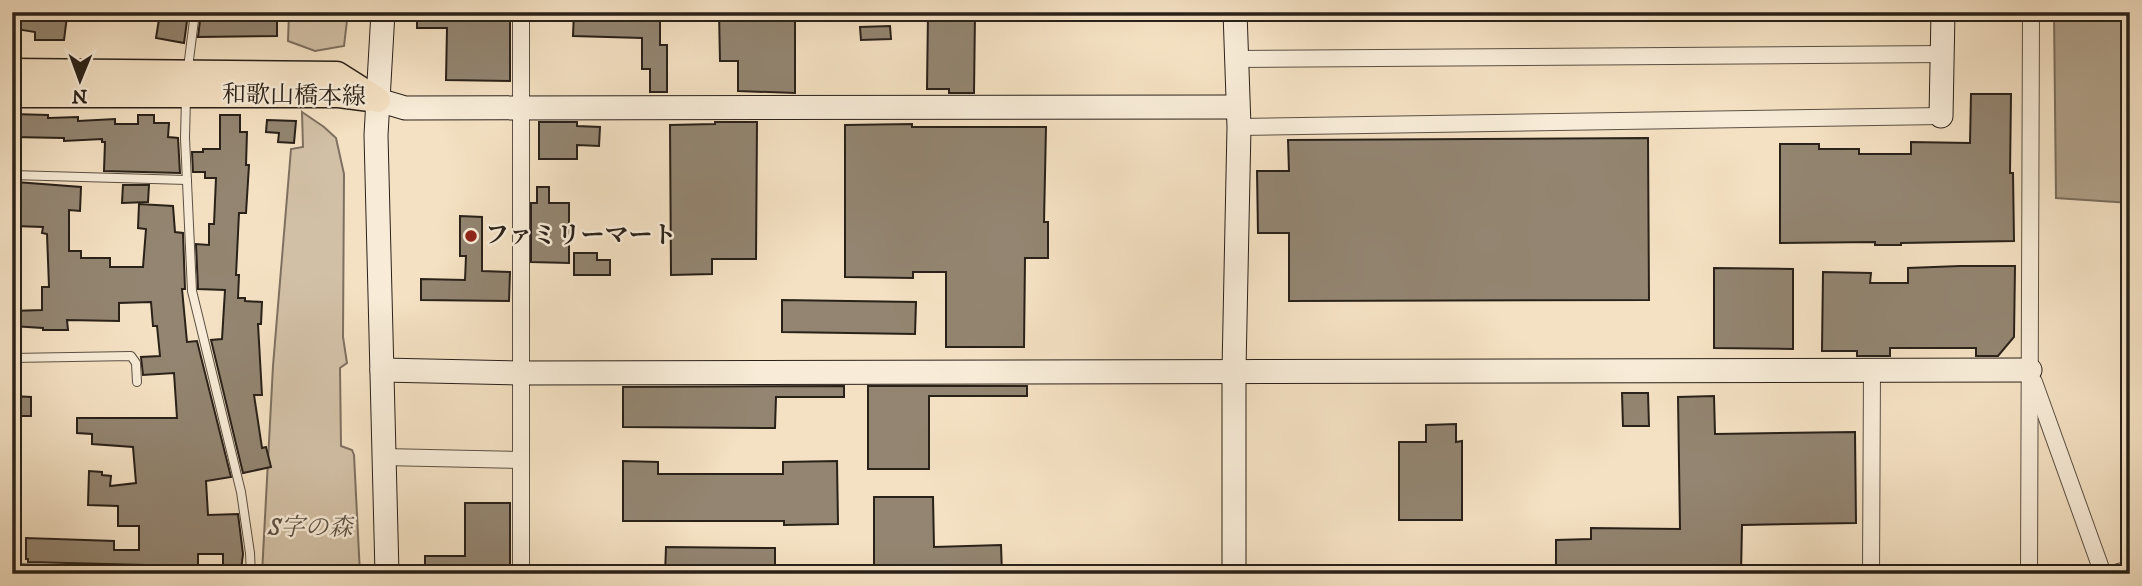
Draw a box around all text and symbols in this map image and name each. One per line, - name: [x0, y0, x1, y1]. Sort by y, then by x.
- north arrow: [46, 46, 116, 116]
- street label: 和歌山橋本線: [222, 80, 366, 112]
- text: N: [71, 84, 88, 107]
- place label: ファミリーマート: [485, 221, 677, 251]
- marker: ファミリーマート: [463, 228, 479, 244]
- park label: S字の森: [266, 513, 356, 543]

